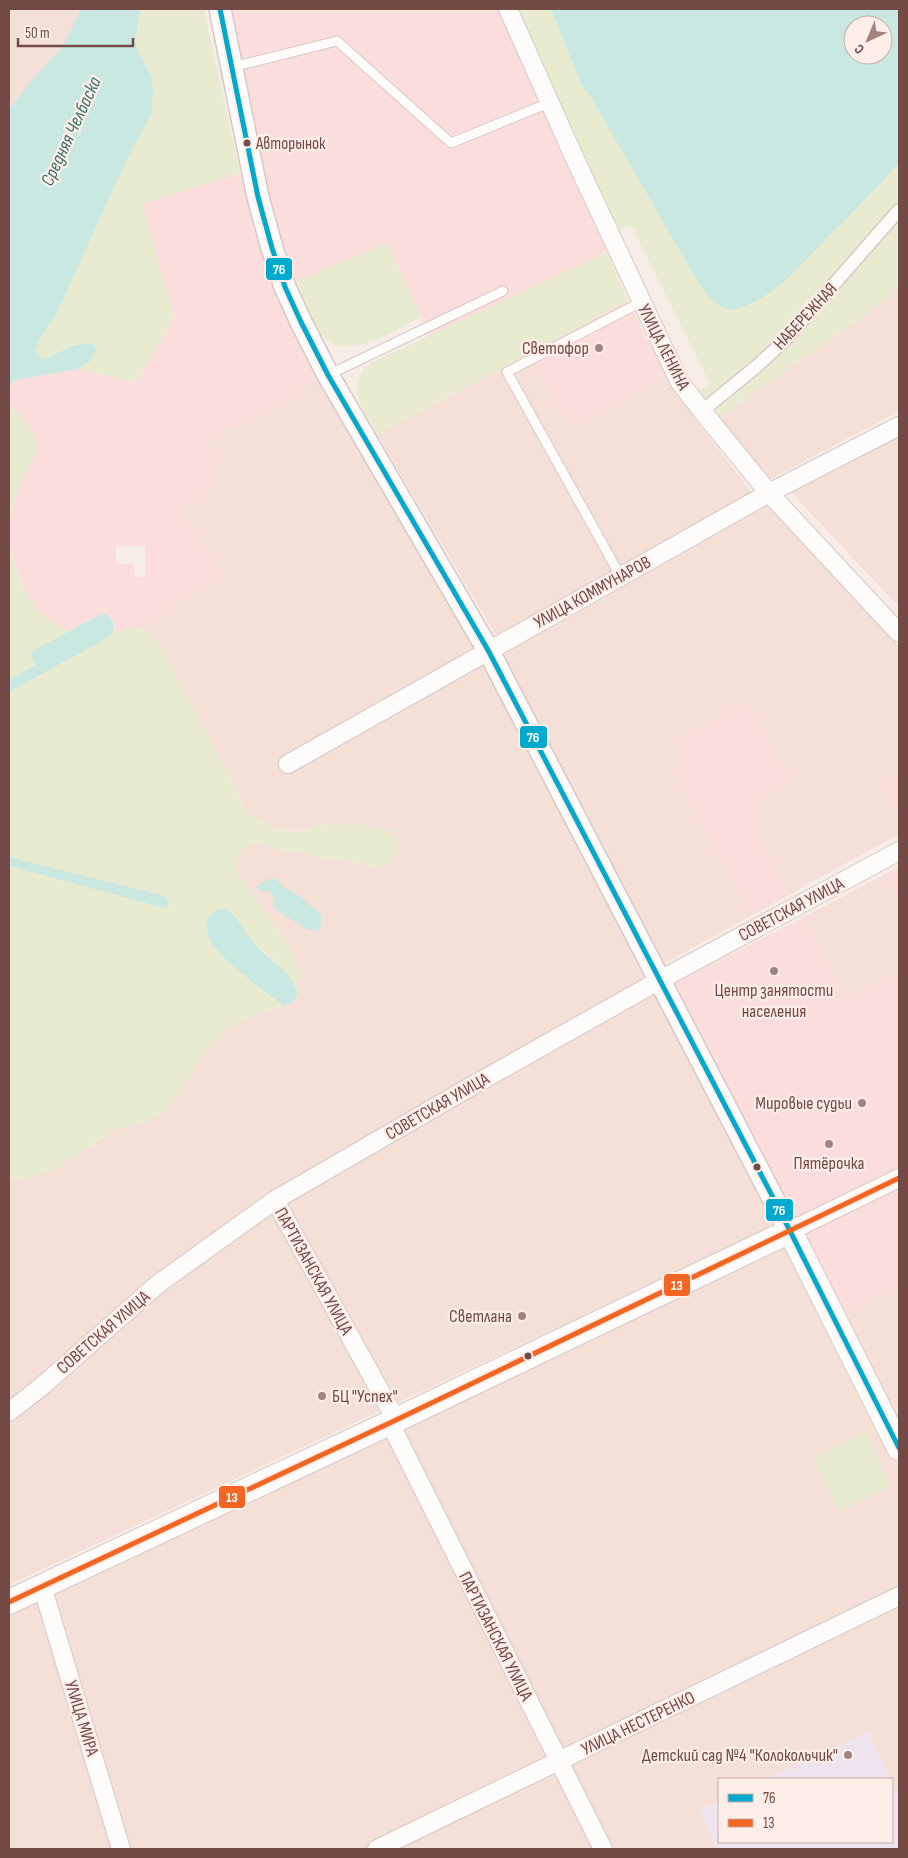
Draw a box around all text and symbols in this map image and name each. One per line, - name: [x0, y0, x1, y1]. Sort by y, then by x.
- scale bar: [18, 15, 132, 47]
- north arrow: [843, 15, 893, 65]
- text: 50 m: [25, 24, 50, 43]
- text: С: [851, 40, 868, 58]
- water label: Средняя Челбаска: [36, 73, 107, 190]
- place label: Авторынок: [255, 134, 326, 154]
- marker: Авторынок: [242, 138, 252, 148]
- line badge: 76: [265, 257, 293, 281]
- text: 76: [273, 261, 286, 278]
- street label: НАБЕРЕЖНАЯ: [769, 278, 842, 354]
- street label: УЛИЦА ЛЕНИНА: [633, 301, 694, 394]
- place label: Светофор: [522, 338, 589, 359]
- marker: Светофор: [593, 342, 605, 354]
- street label: УЛИЦА КОММУНАРОВ: [530, 552, 654, 633]
- line badge: 76: [519, 725, 548, 749]
- text: 76: [527, 729, 540, 746]
- street label: СОВЕТСКАЯ УЛИЦА: [735, 873, 848, 946]
- marker: Центр занятости населения: [768, 965, 780, 977]
- place label: Центр занятости населения: [715, 980, 833, 1022]
- street label: СОВЕТСКАЯ УЛИЦА: [382, 1068, 493, 1145]
- place label: Мировые судьи: [755, 1093, 852, 1114]
- marker: Мировые судьи: [856, 1097, 868, 1109]
- marker: Пятёрочка: [823, 1138, 835, 1150]
- place label: Пятёрочка: [794, 1153, 864, 1174]
- unlabelled marker: [752, 1162, 762, 1172]
- line badge: 76: [765, 1198, 794, 1222]
- text: 76: [773, 1202, 786, 1219]
- street label: ПАРТИЗАНСКАЯ УЛИЦА: [270, 1204, 357, 1339]
- line badge: 13: [663, 1273, 691, 1297]
- text: 13: [671, 1277, 683, 1294]
- street label: СОВЕТСКАЯ УЛИЦА: [53, 1286, 154, 1378]
- place label: Светлана: [449, 1306, 512, 1327]
- marker: Светлана: [516, 1310, 528, 1322]
- unlabelled marker: [523, 1351, 533, 1361]
- place label: БЦ "Успех": [332, 1386, 398, 1407]
- marker: БЦ "Успех": [316, 1390, 328, 1402]
- line badge: 13: [218, 1485, 246, 1509]
- text: 13: [226, 1489, 238, 1506]
- street label: ПАРТИЗАНСКАЯ УЛИЦА: [454, 1568, 537, 1704]
- street label: УЛИЦА МИРА: [60, 1678, 103, 1759]
- street label: УЛИЦА НЕСТЕРЕНКО: [578, 1687, 698, 1760]
- place label: Детский сад №4 "Колокольчик": [642, 1745, 838, 1766]
- marker: Детский сад №4 "Колокольчик": [842, 1749, 854, 1761]
- legend: [718, 1778, 893, 1843]
- text: 76: [763, 1789, 776, 1808]
- text: 13: [763, 1814, 775, 1833]

